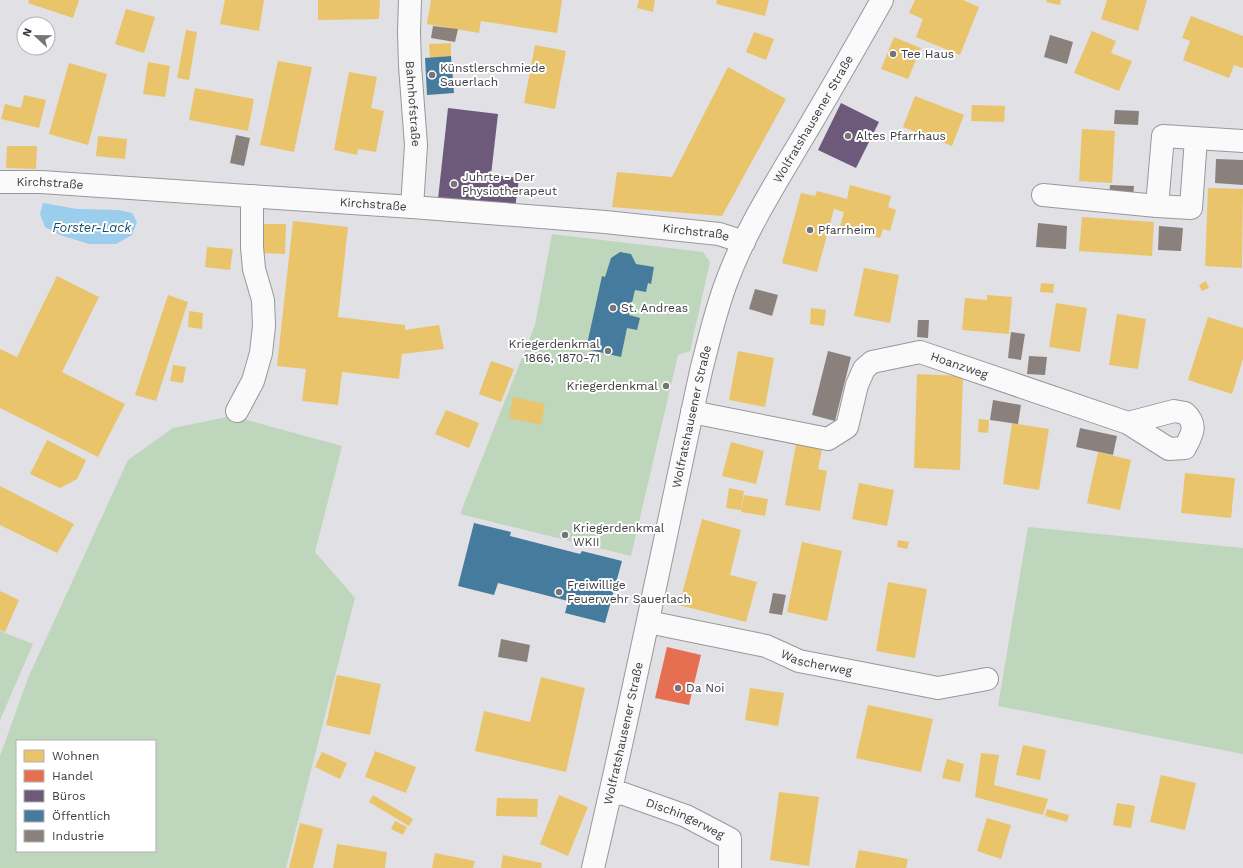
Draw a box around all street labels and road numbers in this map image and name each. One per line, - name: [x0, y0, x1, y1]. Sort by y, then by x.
- street label: Wolfratshausener Straße: [770, 53, 856, 186]
- street label: Bahnhofstraße: [403, 61, 423, 147]
- street label: Kirchstraße: [16, 175, 84, 192]
- street label: Kirchstraße: [339, 195, 407, 214]
- street label: Kirchstraße: [662, 221, 731, 244]
- street label: Wolfratshausener Straße: [669, 344, 714, 489]
- street label: Hoanzweg: [929, 349, 990, 382]
- street label: Wascherweg: [778, 647, 854, 678]
- street label: Wolfratshausener Straße: [601, 661, 646, 806]
- street label: Dischingerweg: [644, 795, 727, 842]

